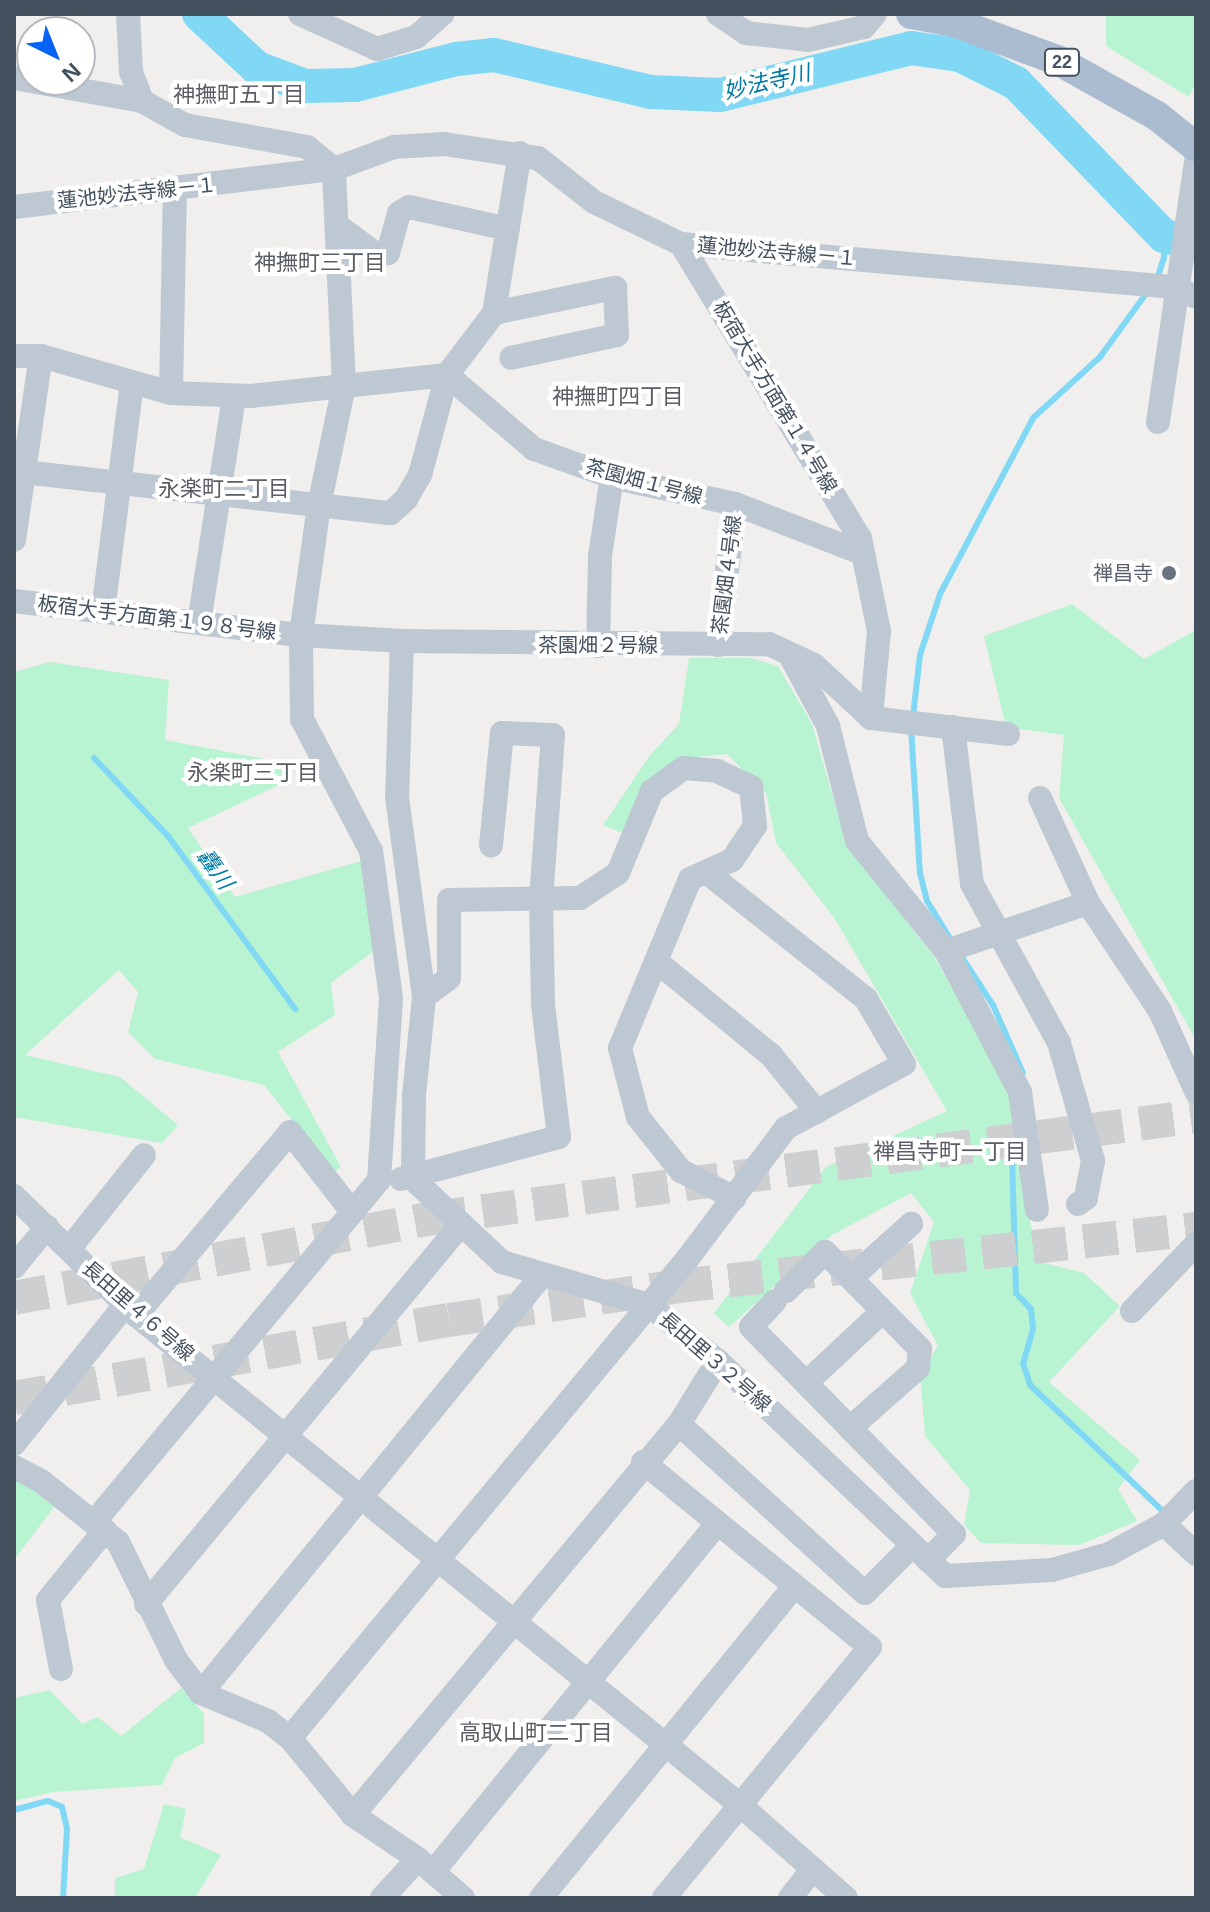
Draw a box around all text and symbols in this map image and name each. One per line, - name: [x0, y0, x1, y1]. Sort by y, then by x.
- north arrow: [16, 16, 96, 96]
- road number: 22: [1042, 48, 1082, 76]
- text: N: [57, 58, 86, 87]
- water label: 妙法寺川: [721, 59, 813, 105]
- district label: 神撫町五丁目: [173, 82, 305, 108]
- street label: 蓮池妙法寺線－１: [56, 173, 218, 213]
- street label: 蓮池妙法寺線－１: [696, 233, 858, 271]
- district label: 神撫町三丁目: [254, 250, 386, 276]
- street label: 板宿大手方面第１４号線: [708, 297, 842, 497]
- district label: 神撫町四丁目: [552, 384, 684, 410]
- street label: 茶園畑１号線: [583, 455, 705, 509]
- district label: 永楽町二丁目: [158, 476, 290, 502]
- street label: 茶園畑４号線: [708, 514, 746, 636]
- place label: 禅昌寺: [1093, 561, 1153, 585]
- marker: 禅昌寺: [1160, 564, 1178, 582]
- street label: 板宿大手方面第１９８号線: [36, 591, 278, 645]
- street label: 茶園畑２号線: [538, 633, 658, 657]
- district label: 永楽町三丁目: [187, 760, 319, 786]
- water label: 轟川: [191, 843, 239, 895]
- district label: 禅昌寺町一丁目: [873, 1139, 1027, 1165]
- street label: 長田里４６号線: [77, 1256, 199, 1366]
- street label: 長田里３２号線: [654, 1307, 776, 1417]
- district label: 高取山町二丁目: [459, 1720, 613, 1746]

